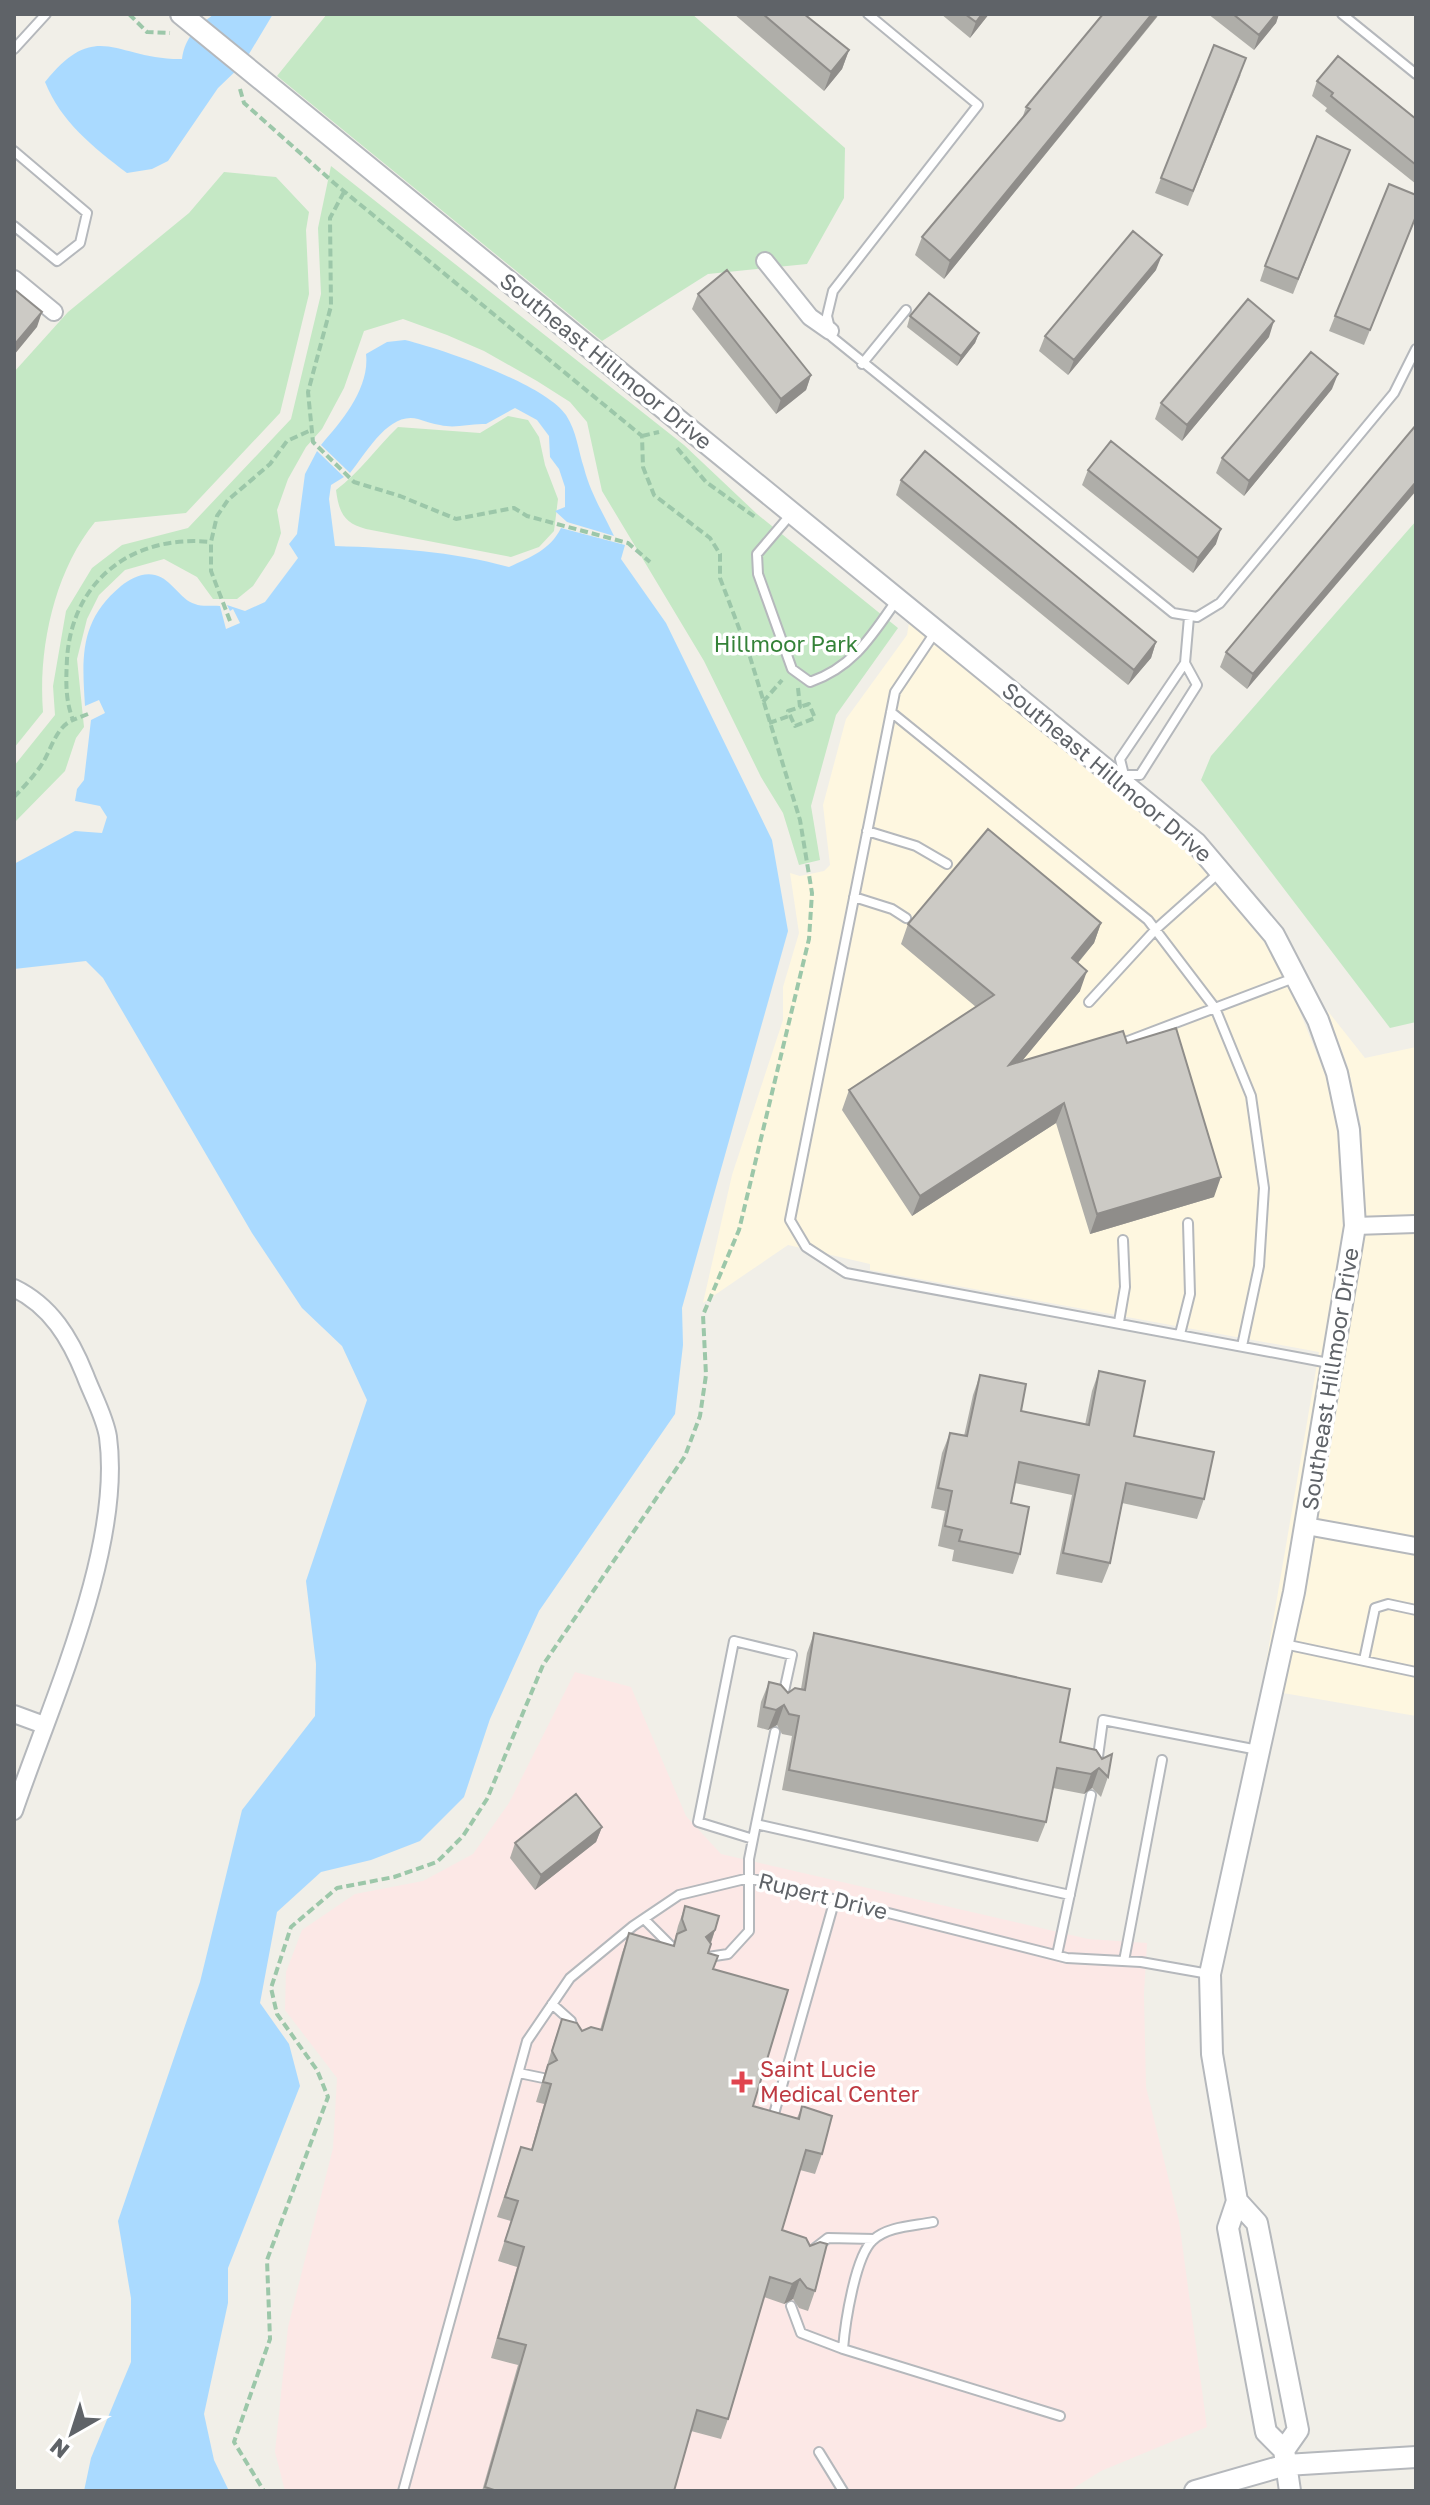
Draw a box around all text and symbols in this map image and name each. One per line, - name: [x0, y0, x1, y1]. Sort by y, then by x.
- street label: Southeast Hillmoor Drive: [495, 267, 718, 455]
- park label: Hillmoor Park: [714, 630, 858, 657]
- street label: Southeast Hillmoor Drive: [997, 676, 1218, 867]
- street label: Southeast Hillmoor Drive: [1295, 1246, 1364, 1512]
- street label: Rupert Drive: [756, 1866, 890, 1925]
- place label: Saint Lucie Medical Center: [760, 2055, 920, 2107]
- marker: Saint Lucie Medical Center: [731, 2071, 753, 2093]
- north arrow: [32, 2393, 112, 2473]
- text: N: [44, 2433, 74, 2465]

